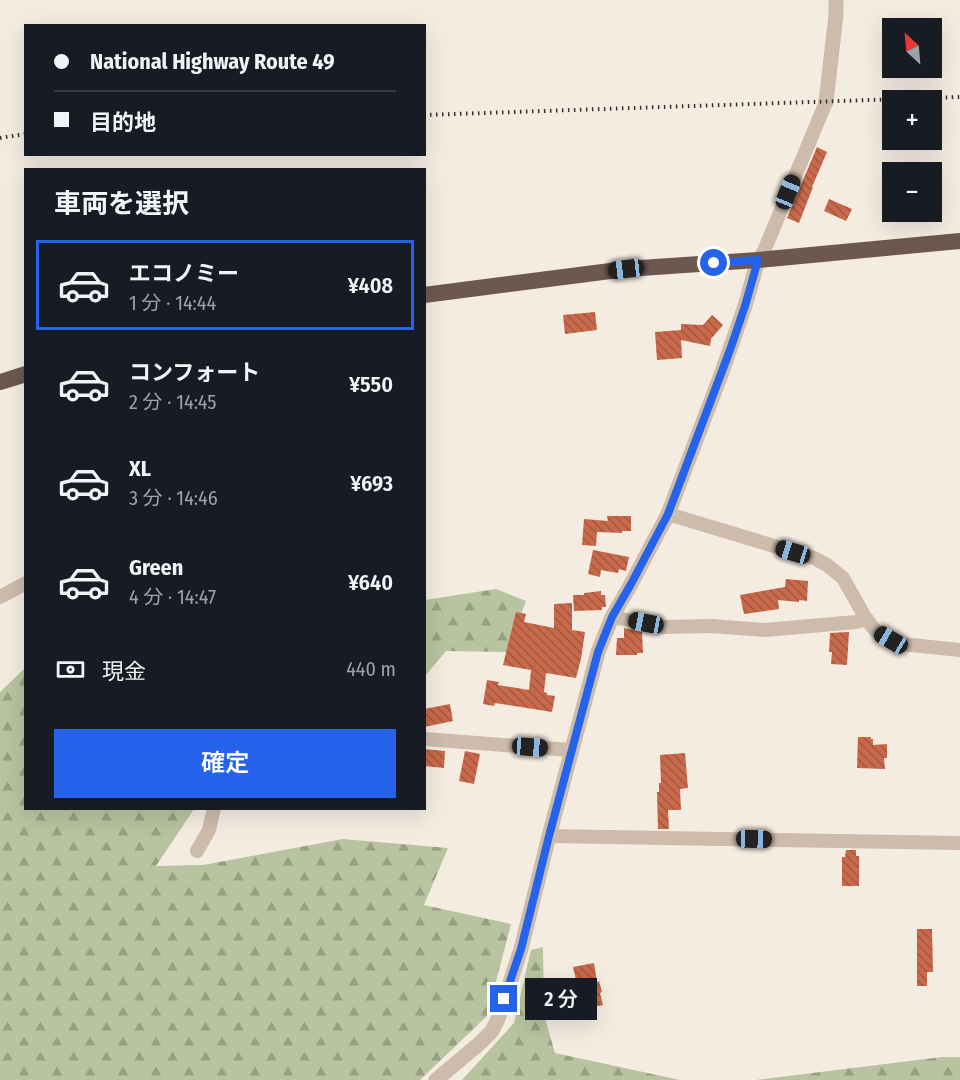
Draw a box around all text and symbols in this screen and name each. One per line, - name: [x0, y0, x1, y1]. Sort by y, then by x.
- north arrow: [882, 18, 942, 78]
- map controls: [882, 18, 942, 222]
- text: National Highway Route 49: [90, 48, 335, 75]
- button: +: [882, 90, 942, 150]
- text: 目的地: [90, 109, 156, 136]
- button: −: [882, 162, 942, 222]
- car: [773, 172, 803, 212]
- text: 車両を選択: [54, 188, 189, 220]
- route start: [700, 249, 727, 276]
- icon: car: [57, 258, 111, 312]
- car: [607, 258, 645, 280]
- text: エコノミー: [129, 260, 239, 287]
- text: ¥408: [348, 272, 393, 299]
- text: 1 分 · 14:44: [129, 291, 216, 315]
- icon: car: [57, 357, 111, 411]
- text: コンフォート: [129, 359, 260, 386]
- text: ¥550: [349, 371, 393, 398]
- text: 2 分 · 14:45: [129, 390, 216, 414]
- text: XL: [129, 455, 151, 482]
- icon: car: [57, 456, 111, 510]
- text: ¥693: [350, 470, 393, 497]
- text: 3 分 · 14:46: [129, 486, 218, 510]
- car: [773, 538, 813, 566]
- text: Green: [129, 554, 183, 581]
- icon: car: [57, 555, 111, 609]
- text: ¥640: [348, 569, 393, 596]
- text: 4 分 · 14:47: [129, 585, 216, 609]
- car: [627, 611, 665, 635]
- car: [871, 623, 911, 657]
- icon: cash: [54, 653, 87, 686]
- text: 440 m: [346, 657, 396, 681]
- text: 現金: [102, 658, 146, 685]
- button: 確定: [54, 729, 396, 798]
- car: [511, 737, 549, 757]
- car: [736, 830, 772, 848]
- callout: 2 分: [525, 978, 597, 1020]
- route end: [490, 985, 517, 1012]
- text: 2 分: [544, 987, 578, 1011]

